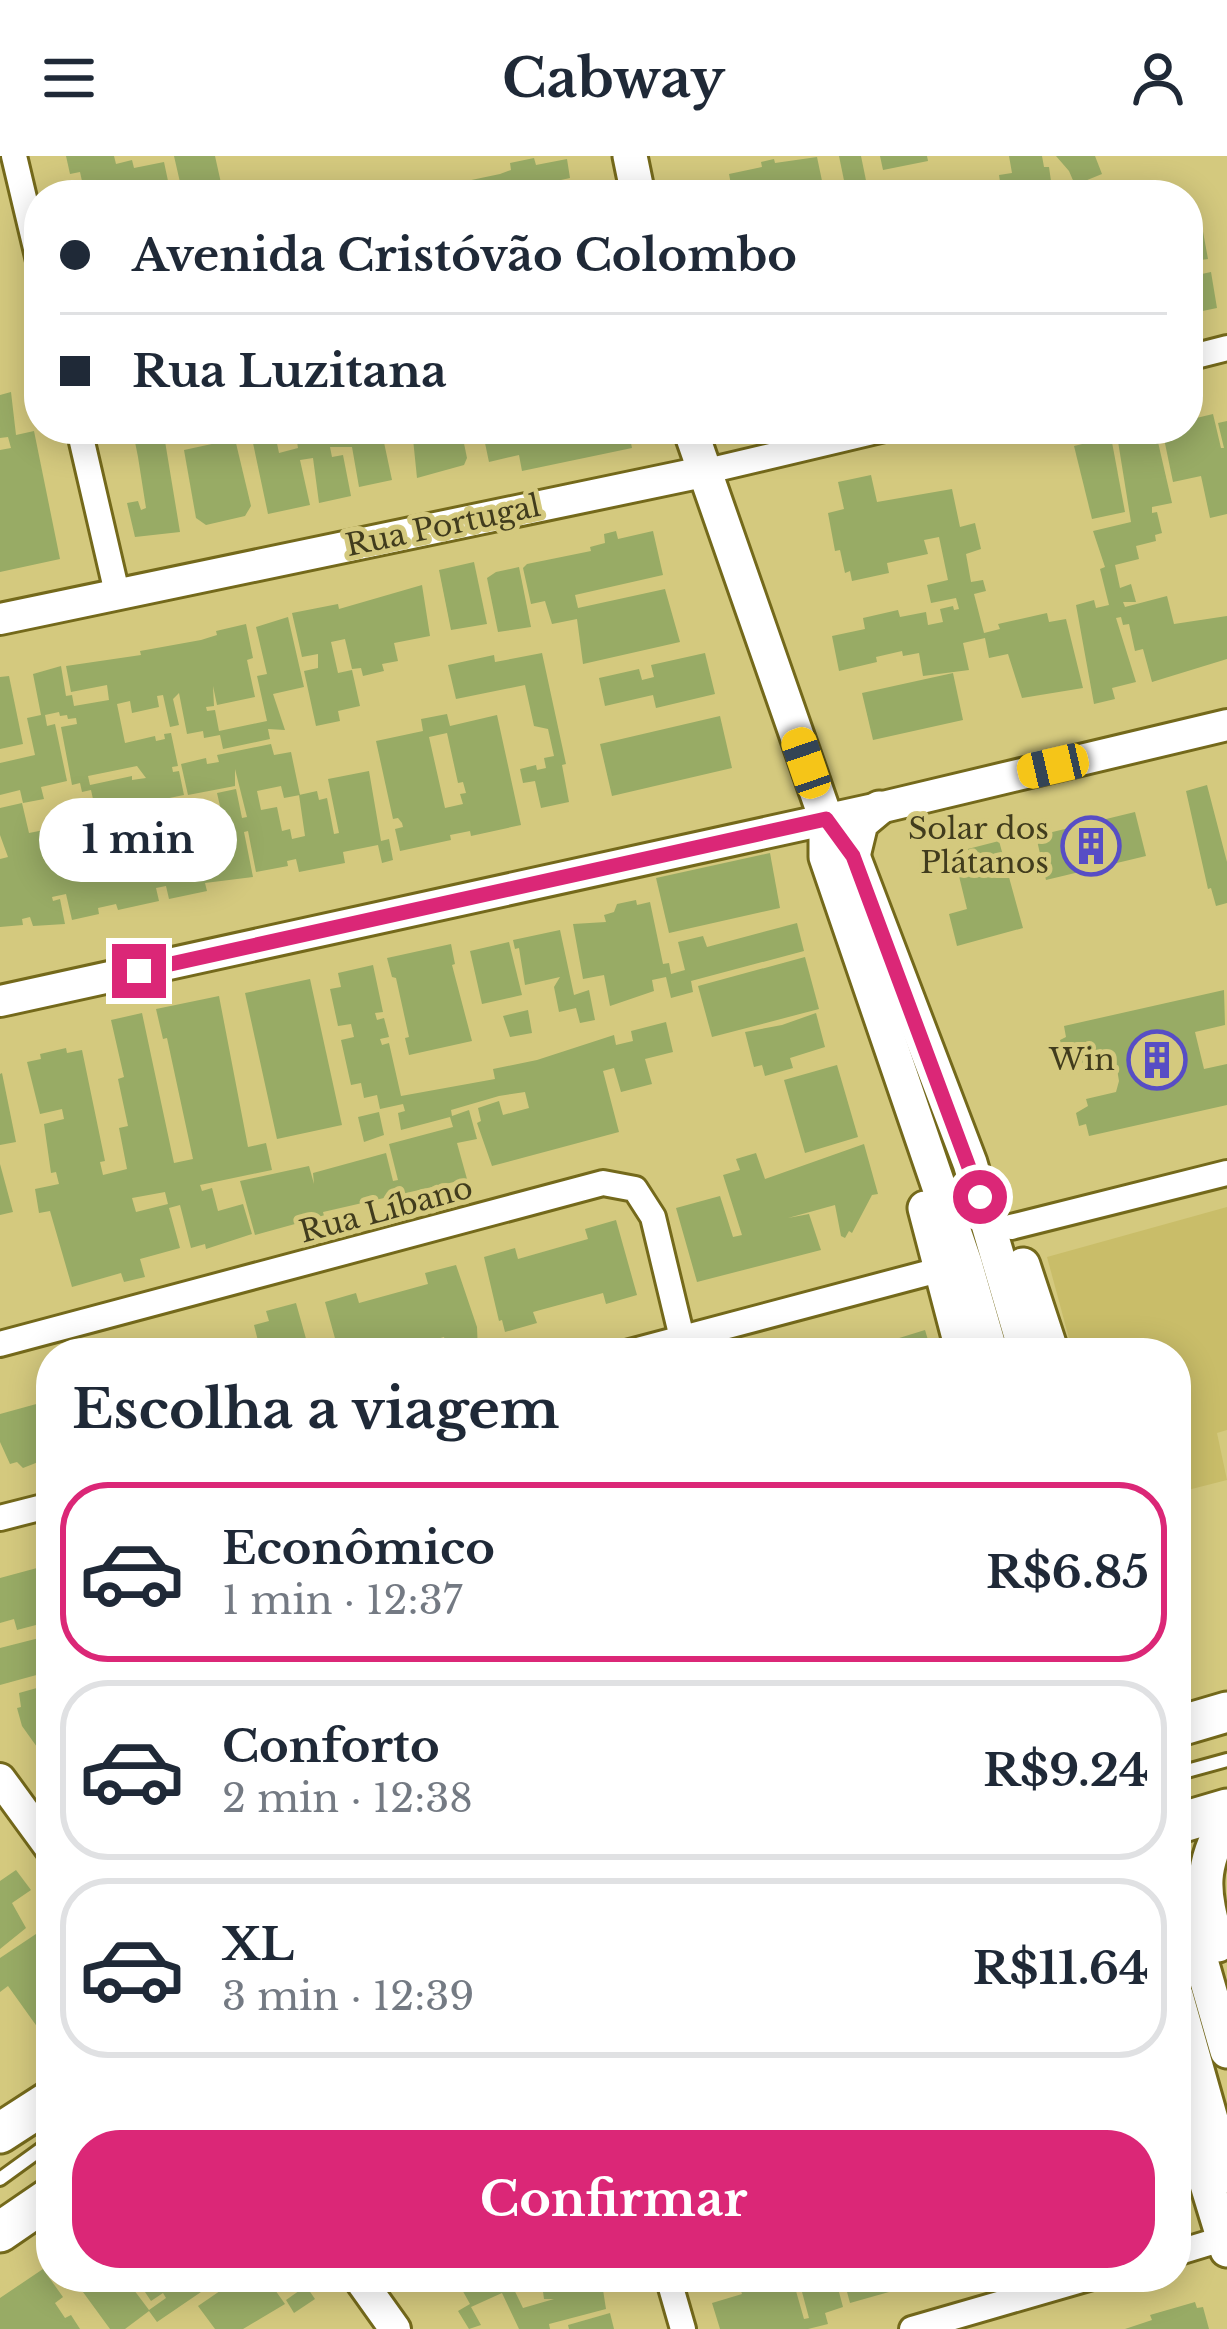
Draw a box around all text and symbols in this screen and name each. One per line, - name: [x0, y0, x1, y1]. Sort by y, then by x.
- icon: menu: [36, 45, 102, 111]
- text: Cabway: [502, 45, 725, 112]
- icon: person: [1125, 45, 1191, 111]
- text: Avenida Cristóvão Colombo: [132, 227, 797, 283]
- text: Rua Luzitana: [132, 343, 447, 399]
- street label: Rua Portugal: [342, 487, 544, 564]
- car: [777, 723, 835, 803]
- car: [1014, 740, 1092, 792]
- callout: 1 min: [40, 797, 238, 881]
- place label: Solar dos Plátanos: [908, 810, 1049, 881]
- text: 1 min: [82, 815, 194, 864]
- building icon: Solar dos Plátanos: [1060, 815, 1122, 877]
- route end: [112, 944, 166, 998]
- building icon: Win: [1126, 1029, 1188, 1091]
- place label: Win: [1048, 1041, 1115, 1078]
- street label: Rua Líbano: [295, 1169, 476, 1250]
- route start: [953, 1170, 1007, 1224]
- text: Escolha a viagem: [72, 1376, 559, 1443]
- icon: car: [78, 1518, 186, 1626]
- text: Econômico: [222, 1520, 495, 1576]
- text: R$6.85: [986, 1544, 1149, 1600]
- text: 1 min · 12:37: [222, 1576, 462, 1625]
- icon: car: [78, 1716, 186, 1824]
- text: Conforto: [222, 1718, 440, 1774]
- text: R$9.24: [983, 1742, 1149, 1798]
- text: 2 min · 12:38: [222, 1774, 473, 1823]
- icon: car: [78, 1914, 186, 2022]
- text: XL: [222, 1916, 294, 1972]
- text: R$11.64: [973, 1940, 1149, 1996]
- text: 3 min · 12:39: [222, 1972, 474, 2021]
- button: Confirmar: [72, 2130, 1155, 2268]

